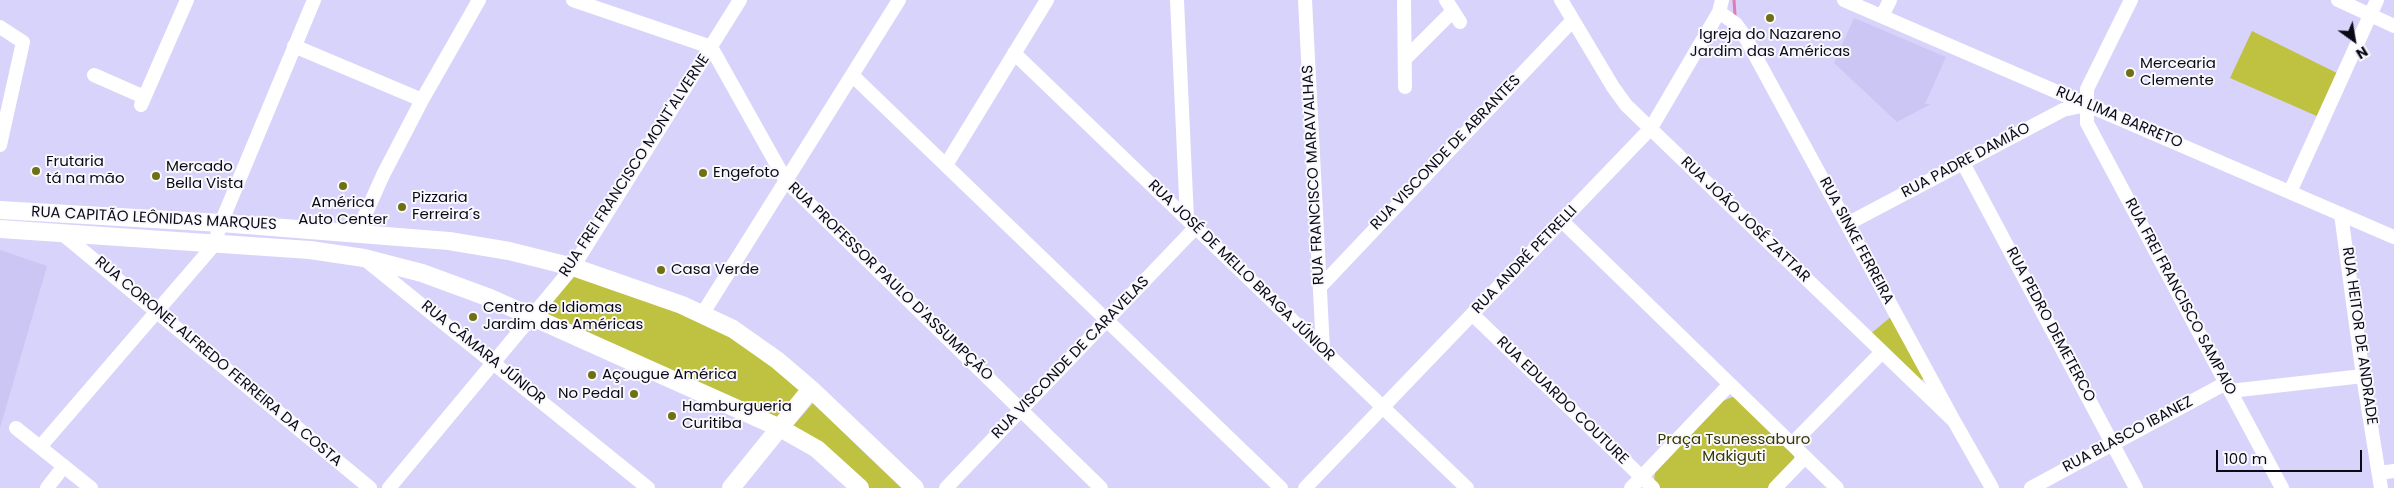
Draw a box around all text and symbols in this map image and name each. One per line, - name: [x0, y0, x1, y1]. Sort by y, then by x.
- marker: Igreja do Nazareno Jardim das Américas: [1764, 12, 1776, 24]
- north arrow: [2329, 15, 2379, 65]
- place label: Igreja do Nazareno Jardim das Américas: [1690, 26, 1850, 61]
- text: N: [2352, 41, 2372, 64]
- street label: RUA FREI FRANCISCO MONT'ALVERNE: [556, 51, 714, 281]
- place label: Mercearia Clemente: [2140, 55, 2216, 90]
- street label: RUA FRANCISCO MARAVALHAS: [1299, 64, 1329, 286]
- marker: Mercearia Clemente: [2124, 67, 2136, 79]
- street label: RUA VISCONDE DE ABRANTES: [1367, 72, 1525, 234]
- street label: RUA LIMA BARRETO: [2053, 83, 2185, 153]
- street label: RUA PADRE DAMIÃO: [1899, 120, 2033, 202]
- place label: Frutaria tá na mão: [46, 153, 125, 188]
- street label: RUA JOÃO JOSÉ ZATTAR: [1677, 153, 1813, 287]
- place label: Mercado Bella Vista: [166, 158, 243, 193]
- place label: Engefoto: [713, 164, 779, 182]
- marker: Frutaria tá na mão: [30, 165, 42, 177]
- marker: Engefoto: [697, 167, 709, 179]
- marker: Mercado Bella Vista: [150, 170, 162, 182]
- street label: RUA SINKE FERREIRA: [1815, 174, 1897, 308]
- street label: RUA JOSÉ DE MELLO BRAGA JÚNIOR: [1144, 177, 1338, 365]
- street label: RUA PROFESSOR PAULO D'ASSUMPÇÃO: [784, 179, 996, 385]
- marker: América Auto Center: [337, 180, 349, 192]
- place label: Pizzaria Ferreira´s: [412, 189, 480, 224]
- place label: América Auto Center: [298, 194, 388, 229]
- street label: RUA FREI FRANCISCO SAMPAIO: [2120, 196, 2240, 398]
- marker: Pizzaria Ferreira´s: [396, 201, 408, 213]
- street label: RUA ANDRÉ PETRELLI: [1469, 202, 1581, 318]
- street label: RUA CAPITÃO LEÔNIDAS MARQUES: [31, 204, 277, 234]
- street label: RUA PEDRO DEMETERCO: [2002, 245, 2098, 405]
- street label: RUA HEITOR DE ANDRADE: [2338, 246, 2380, 426]
- street label: RUA CORONEL ALFREDO FERREIRA DA COSTA: [91, 253, 345, 471]
- place label: Casa Verde: [671, 261, 759, 279]
- marker: Casa Verde: [655, 264, 667, 276]
- street label: RUA VISCONDE DE CARAVELAS: [989, 273, 1153, 443]
- street label: RUA CÂMARA JÚNIOR: [417, 297, 549, 409]
- place label: Centro de Idiomas Jardim das Américas: [483, 299, 643, 334]
- marker: Centro de Idiomas Jardim das Américas: [467, 311, 479, 323]
- street label: RUA EDUARDO COUTURE: [1492, 333, 1632, 469]
- place label: Açougue América: [602, 366, 737, 384]
- marker: Açougue América: [586, 369, 598, 381]
- place label: No Pedal: [558, 385, 624, 403]
- marker: No Pedal: [628, 388, 640, 400]
- street label: RUA BLASCO IBANEZ: [2060, 393, 2196, 477]
- place label: Hamburgueria Curitiba: [682, 398, 792, 433]
- marker: Hamburgueria Curitiba: [666, 410, 678, 422]
- park label: Praça Tsunessaburo Makiguti: [1658, 431, 1810, 466]
- scale bar: [2219, 440, 2365, 472]
- text: 100 m: [2224, 448, 2267, 469]

